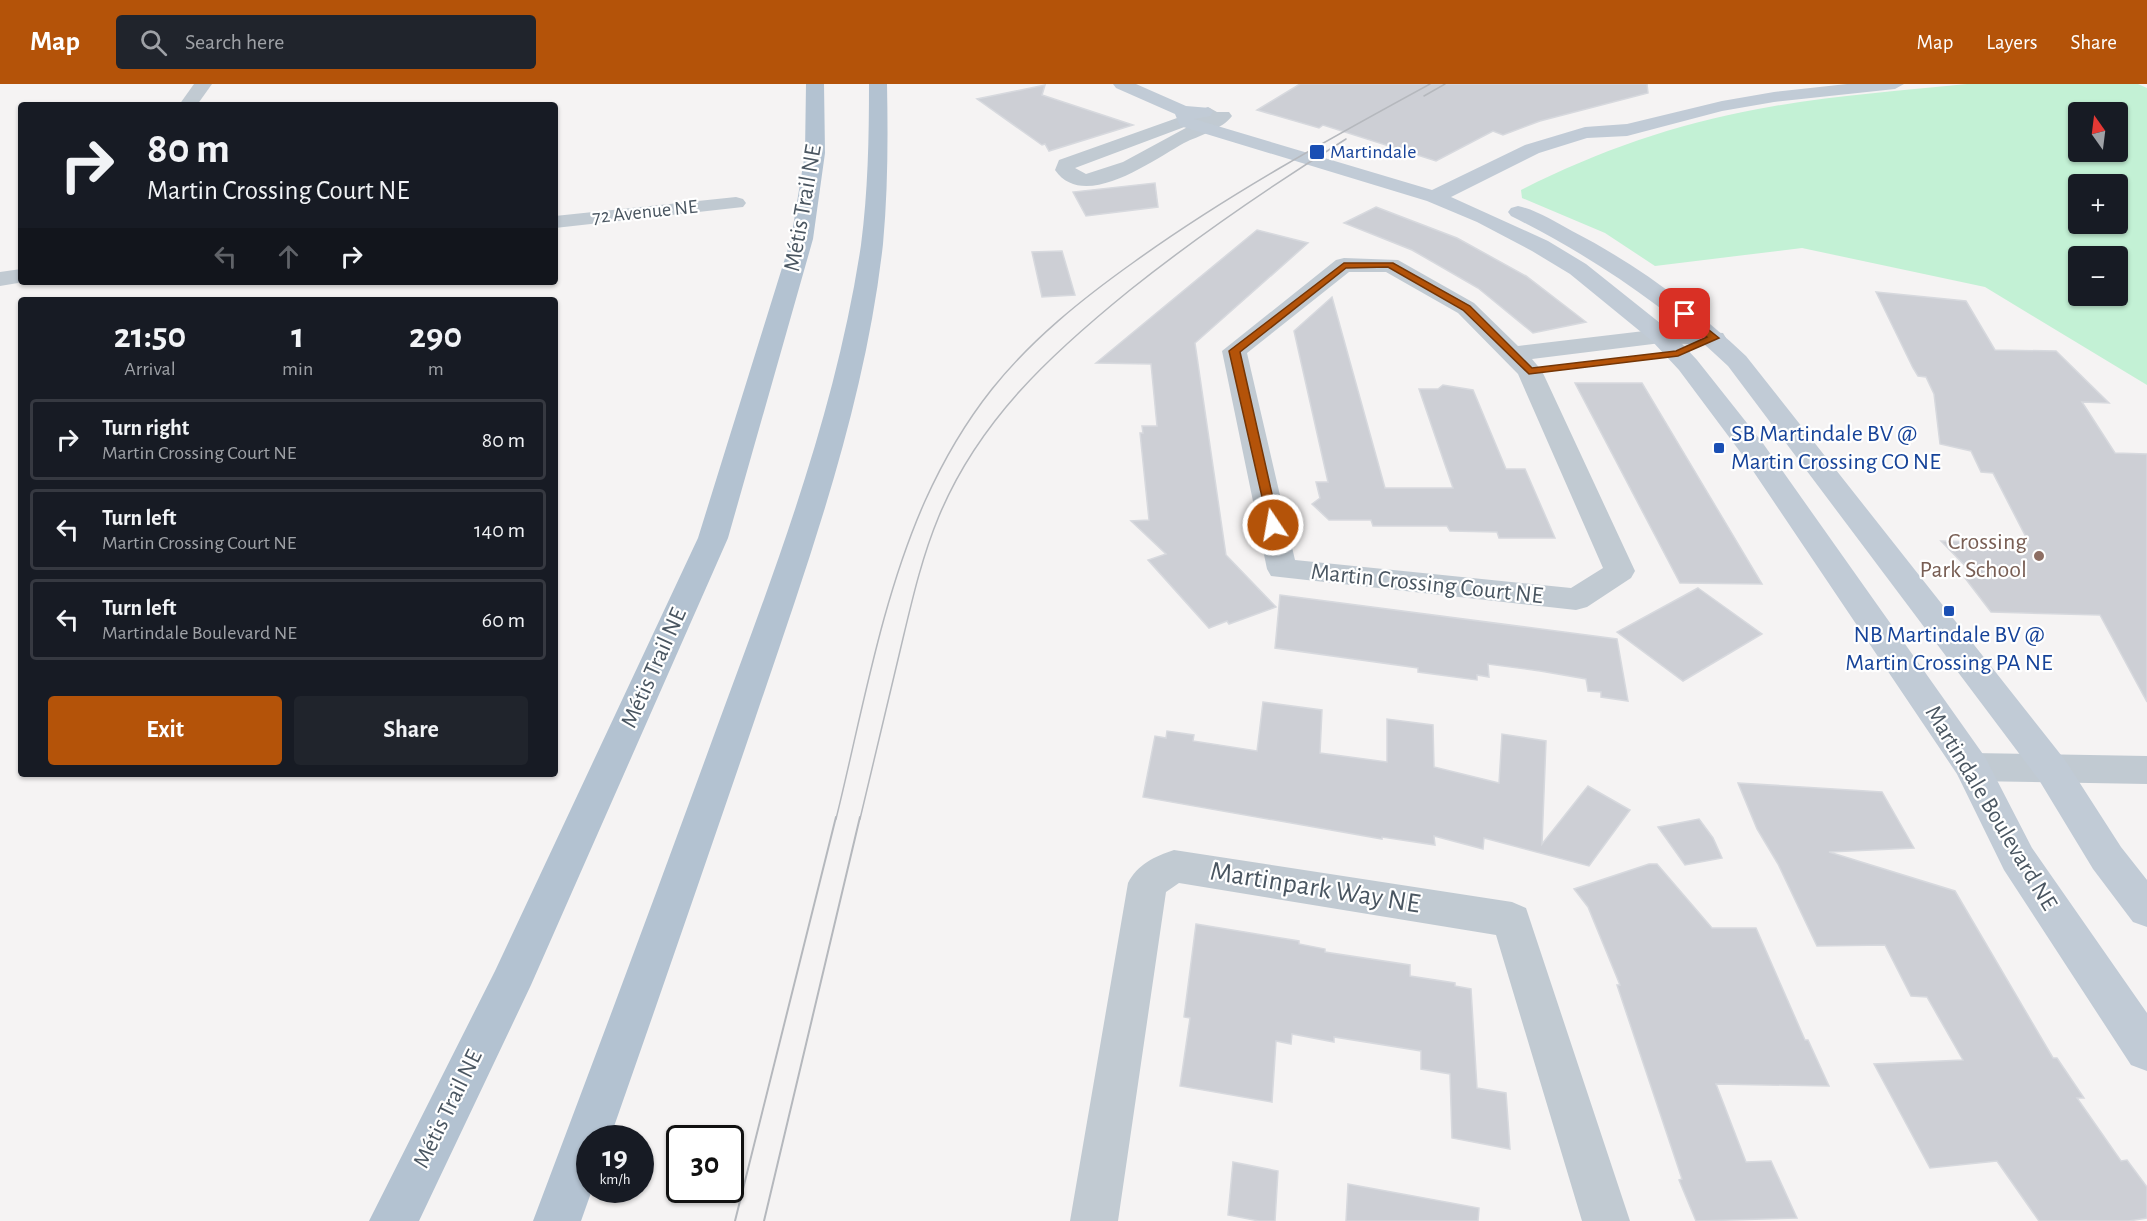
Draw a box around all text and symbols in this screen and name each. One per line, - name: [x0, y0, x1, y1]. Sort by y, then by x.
- search box: [116, 15, 536, 69]
- icon: search: [137, 26, 170, 59]
- text: Map: [30, 28, 80, 56]
- text: Search here: [185, 31, 284, 53]
- text: Map: [1917, 32, 1953, 53]
- text: Layers: [1986, 32, 2037, 53]
- text: Share: [2070, 32, 2117, 53]
- north arrow: [2068, 102, 2128, 162]
- map controls: [2068, 102, 2128, 306]
- icon: right: [48, 126, 126, 204]
- text: 80 m: [147, 128, 230, 170]
- street label: Métis Trail NE: [780, 142, 826, 273]
- place label: Martindale: [1330, 142, 1416, 162]
- marker: Martindale: [1308, 143, 1326, 161]
- button: +: [2068, 174, 2128, 234]
- text: Martin Crossing Court NE: [147, 177, 410, 204]
- street label: 72 Avenue NE: [591, 196, 699, 227]
- icon: left: [209, 240, 242, 273]
- icon: ahead: [272, 240, 305, 273]
- icon: right: [335, 240, 368, 273]
- button: −: [2068, 246, 2128, 306]
- pin: [1659, 288, 1710, 339]
- icon: arrive: [1668, 297, 1701, 330]
- text: 21:50: [114, 318, 186, 354]
- text: 1: [291, 318, 304, 354]
- text: 290: [409, 318, 462, 354]
- text: Arrival: [124, 359, 176, 379]
- text: min: [282, 359, 313, 379]
- text: m: [428, 359, 444, 379]
- text: Turn right: [102, 417, 189, 439]
- place label: SB Martindale BV @ Martin Crossing CO NE: [1731, 422, 1941, 474]
- icon: right: [51, 423, 84, 456]
- text: 80 m: [482, 429, 525, 451]
- marker: SB Martindale BV @ Martin Crossing CO NE: [1712, 441, 1726, 455]
- text: Martin Crossing Court NE: [102, 443, 296, 463]
- position arrow: [1241, 493, 1305, 557]
- text: Turn left: [102, 507, 176, 529]
- icon: left: [51, 513, 84, 546]
- text: 140 m: [474, 519, 525, 541]
- place label: Crossing Park School: [1920, 530, 2027, 582]
- text: Martin Crossing Court NE: [102, 533, 296, 553]
- marker: Crossing Park School: [2032, 549, 2046, 563]
- street label: Martin Crossing Court NE: [1310, 560, 1545, 608]
- text: Turn left: [102, 597, 176, 619]
- icon: left: [51, 603, 84, 636]
- street label: Métis Trail NE: [617, 604, 691, 731]
- marker: NB Martindale BV @ Martin Crossing PA NE: [1942, 604, 1956, 618]
- text: 60 m: [482, 609, 525, 631]
- text: Martindale Boulevard NE: [102, 623, 297, 643]
- place label: NB Martindale BV @ Martin Crossing PA NE: [1845, 623, 2053, 675]
- button: Exit: [48, 696, 282, 765]
- button: Share: [294, 696, 528, 765]
- street label: Martindale Boulevard NE: [1920, 702, 2062, 915]
- street label: Martinpark Way NE: [1208, 858, 1422, 918]
- street label: Métis Trail NE: [409, 1046, 487, 1172]
- speed limit sign: 30: [666, 1125, 744, 1203]
- text: 19: [602, 1142, 628, 1172]
- text: km/h: [600, 1172, 630, 1187]

